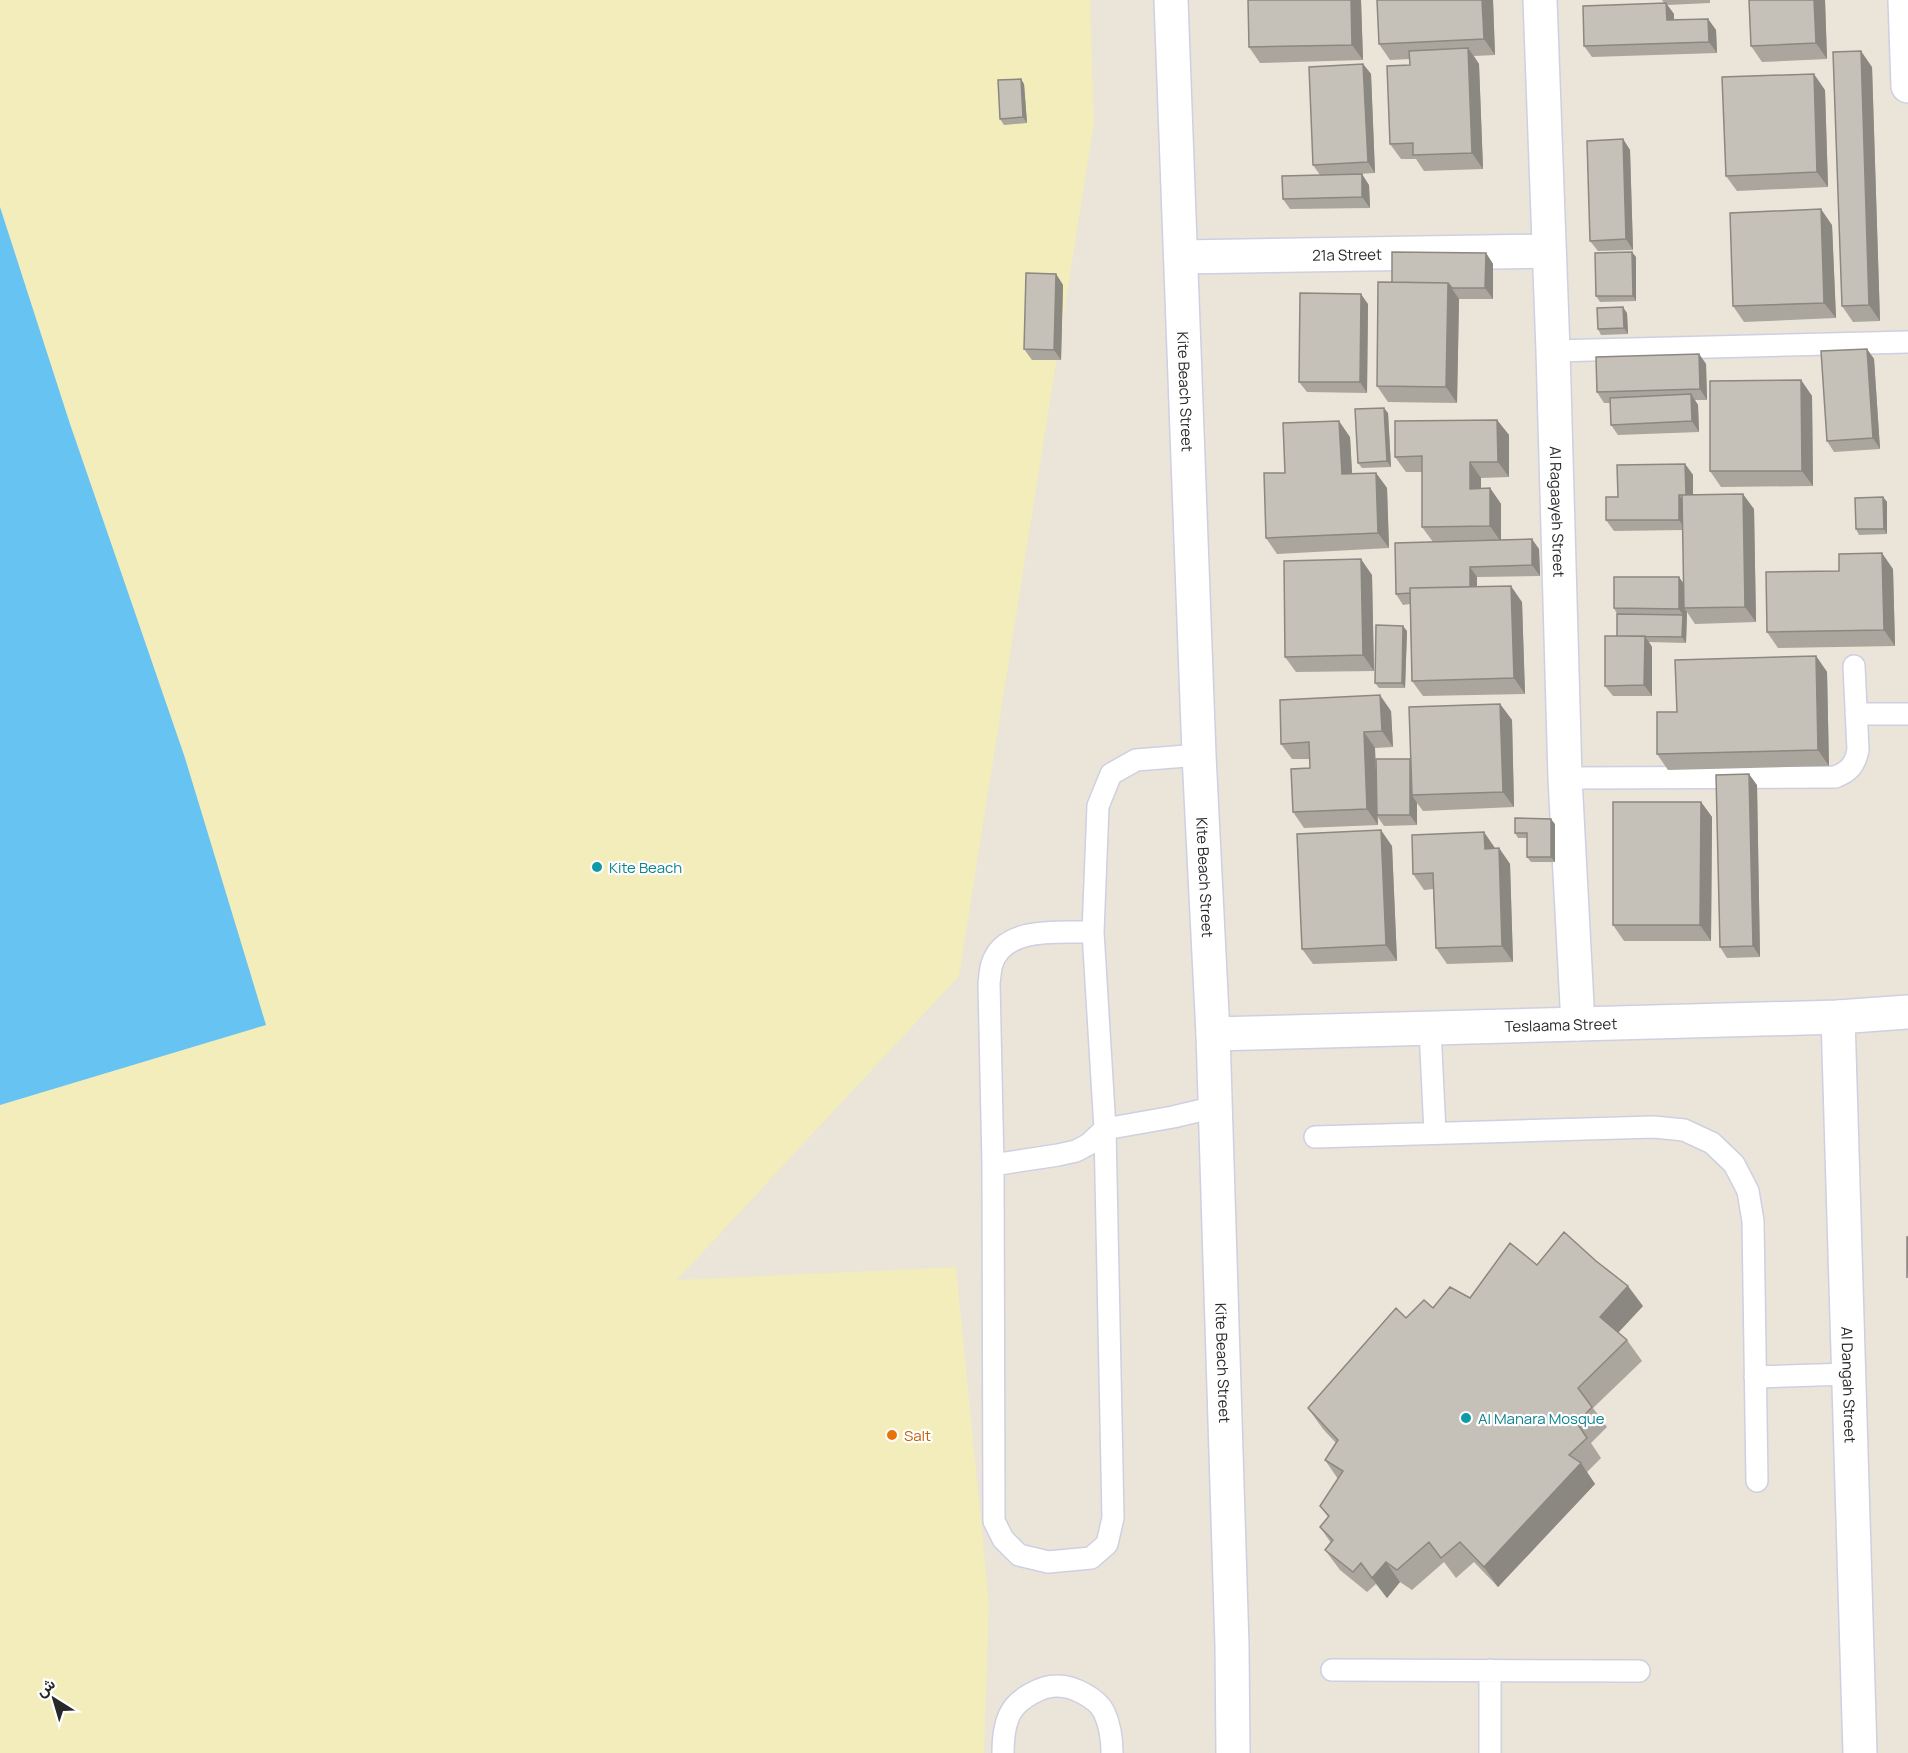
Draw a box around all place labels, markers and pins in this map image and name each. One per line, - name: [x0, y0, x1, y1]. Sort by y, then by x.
- place label: Kite Beach: [609, 857, 682, 878]
- marker: Kite Beach: [590, 860, 604, 874]
- place label: Al Manara Mosque: [1478, 1408, 1605, 1429]
- marker: Al Manara Mosque: [1459, 1411, 1473, 1425]
- place label: Salt: [904, 1425, 931, 1446]
- marker: Salt: [885, 1428, 899, 1442]

